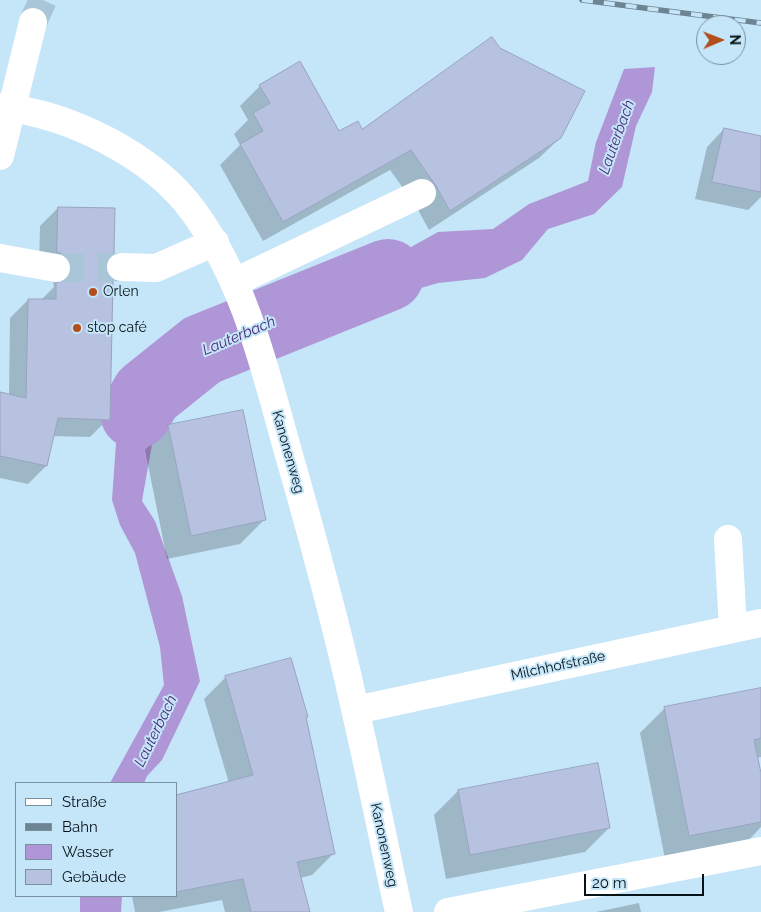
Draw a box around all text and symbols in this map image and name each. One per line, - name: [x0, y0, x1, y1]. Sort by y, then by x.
- north arrow: [696, 15, 746, 65]
- text: N: [727, 34, 743, 45]
- water label: Lauterbach: [595, 98, 639, 176]
- place label: Orlen: [103, 284, 139, 300]
- marker: Orlen: [87, 286, 99, 298]
- water label: Lauterbach: [200, 313, 278, 359]
- place label: stop café: [87, 320, 147, 336]
- marker: stop café: [71, 322, 83, 334]
- street label: Kanonenweg: [268, 409, 308, 495]
- street label: Milchhofstraße: [509, 648, 607, 684]
- water label: Lauterbach: [131, 692, 181, 770]
- legend: [15, 782, 178, 897]
- text: Straße: [62, 793, 106, 811]
- street label: Kanonenweg: [367, 801, 401, 889]
- text: Bahn: [62, 818, 98, 836]
- text: Wasser: [62, 843, 114, 861]
- scale bar: [586, 864, 706, 896]
- text: Gebäude: [62, 868, 126, 886]
- text: 20 m: [592, 874, 627, 892]

